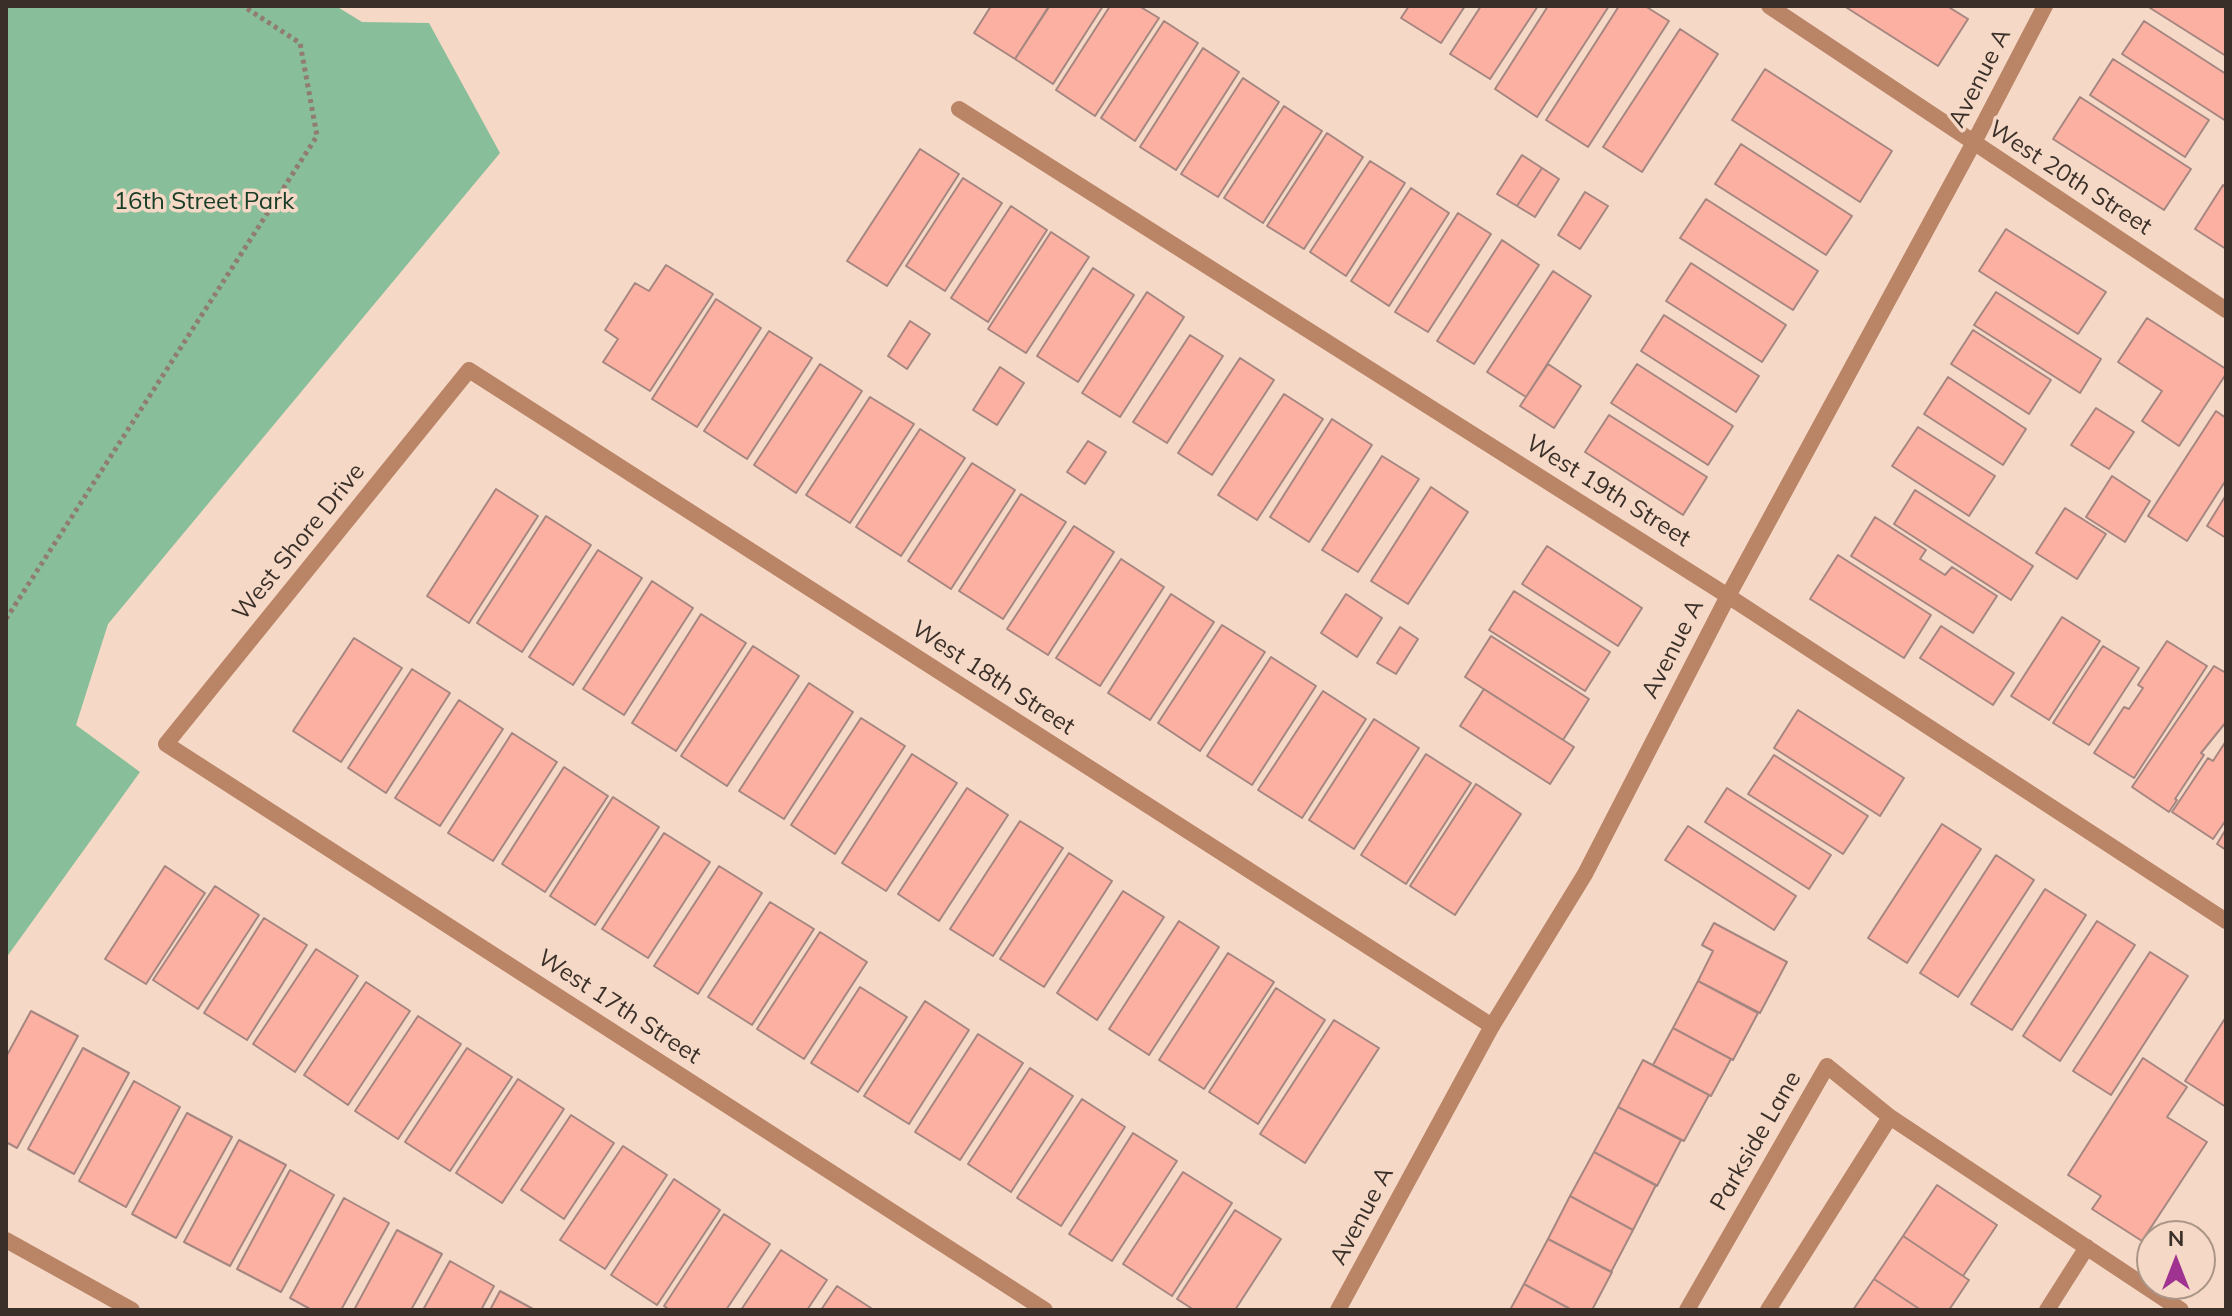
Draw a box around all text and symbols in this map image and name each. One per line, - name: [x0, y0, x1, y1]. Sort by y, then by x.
- street label: Avenue A: [1943, 24, 2017, 132]
- street label: West 20th Street: [1983, 115, 2157, 241]
- park label: 16th Street Park: [114, 188, 294, 216]
- street label: West 19th Street: [1520, 429, 1696, 553]
- street label: West Shore Drive: [227, 458, 371, 626]
- street label: Avenue A: [1636, 595, 1710, 703]
- street label: West 18th Street: [906, 615, 1080, 741]
- street label: West 17th Street: [532, 944, 706, 1070]
- street label: Parkside Lane: [1704, 1066, 1808, 1216]
- street label: Avenue A: [1324, 1162, 1400, 1270]
- north arrow: [2136, 1220, 2216, 1300]
- text: N: [2168, 1224, 2184, 1252]

